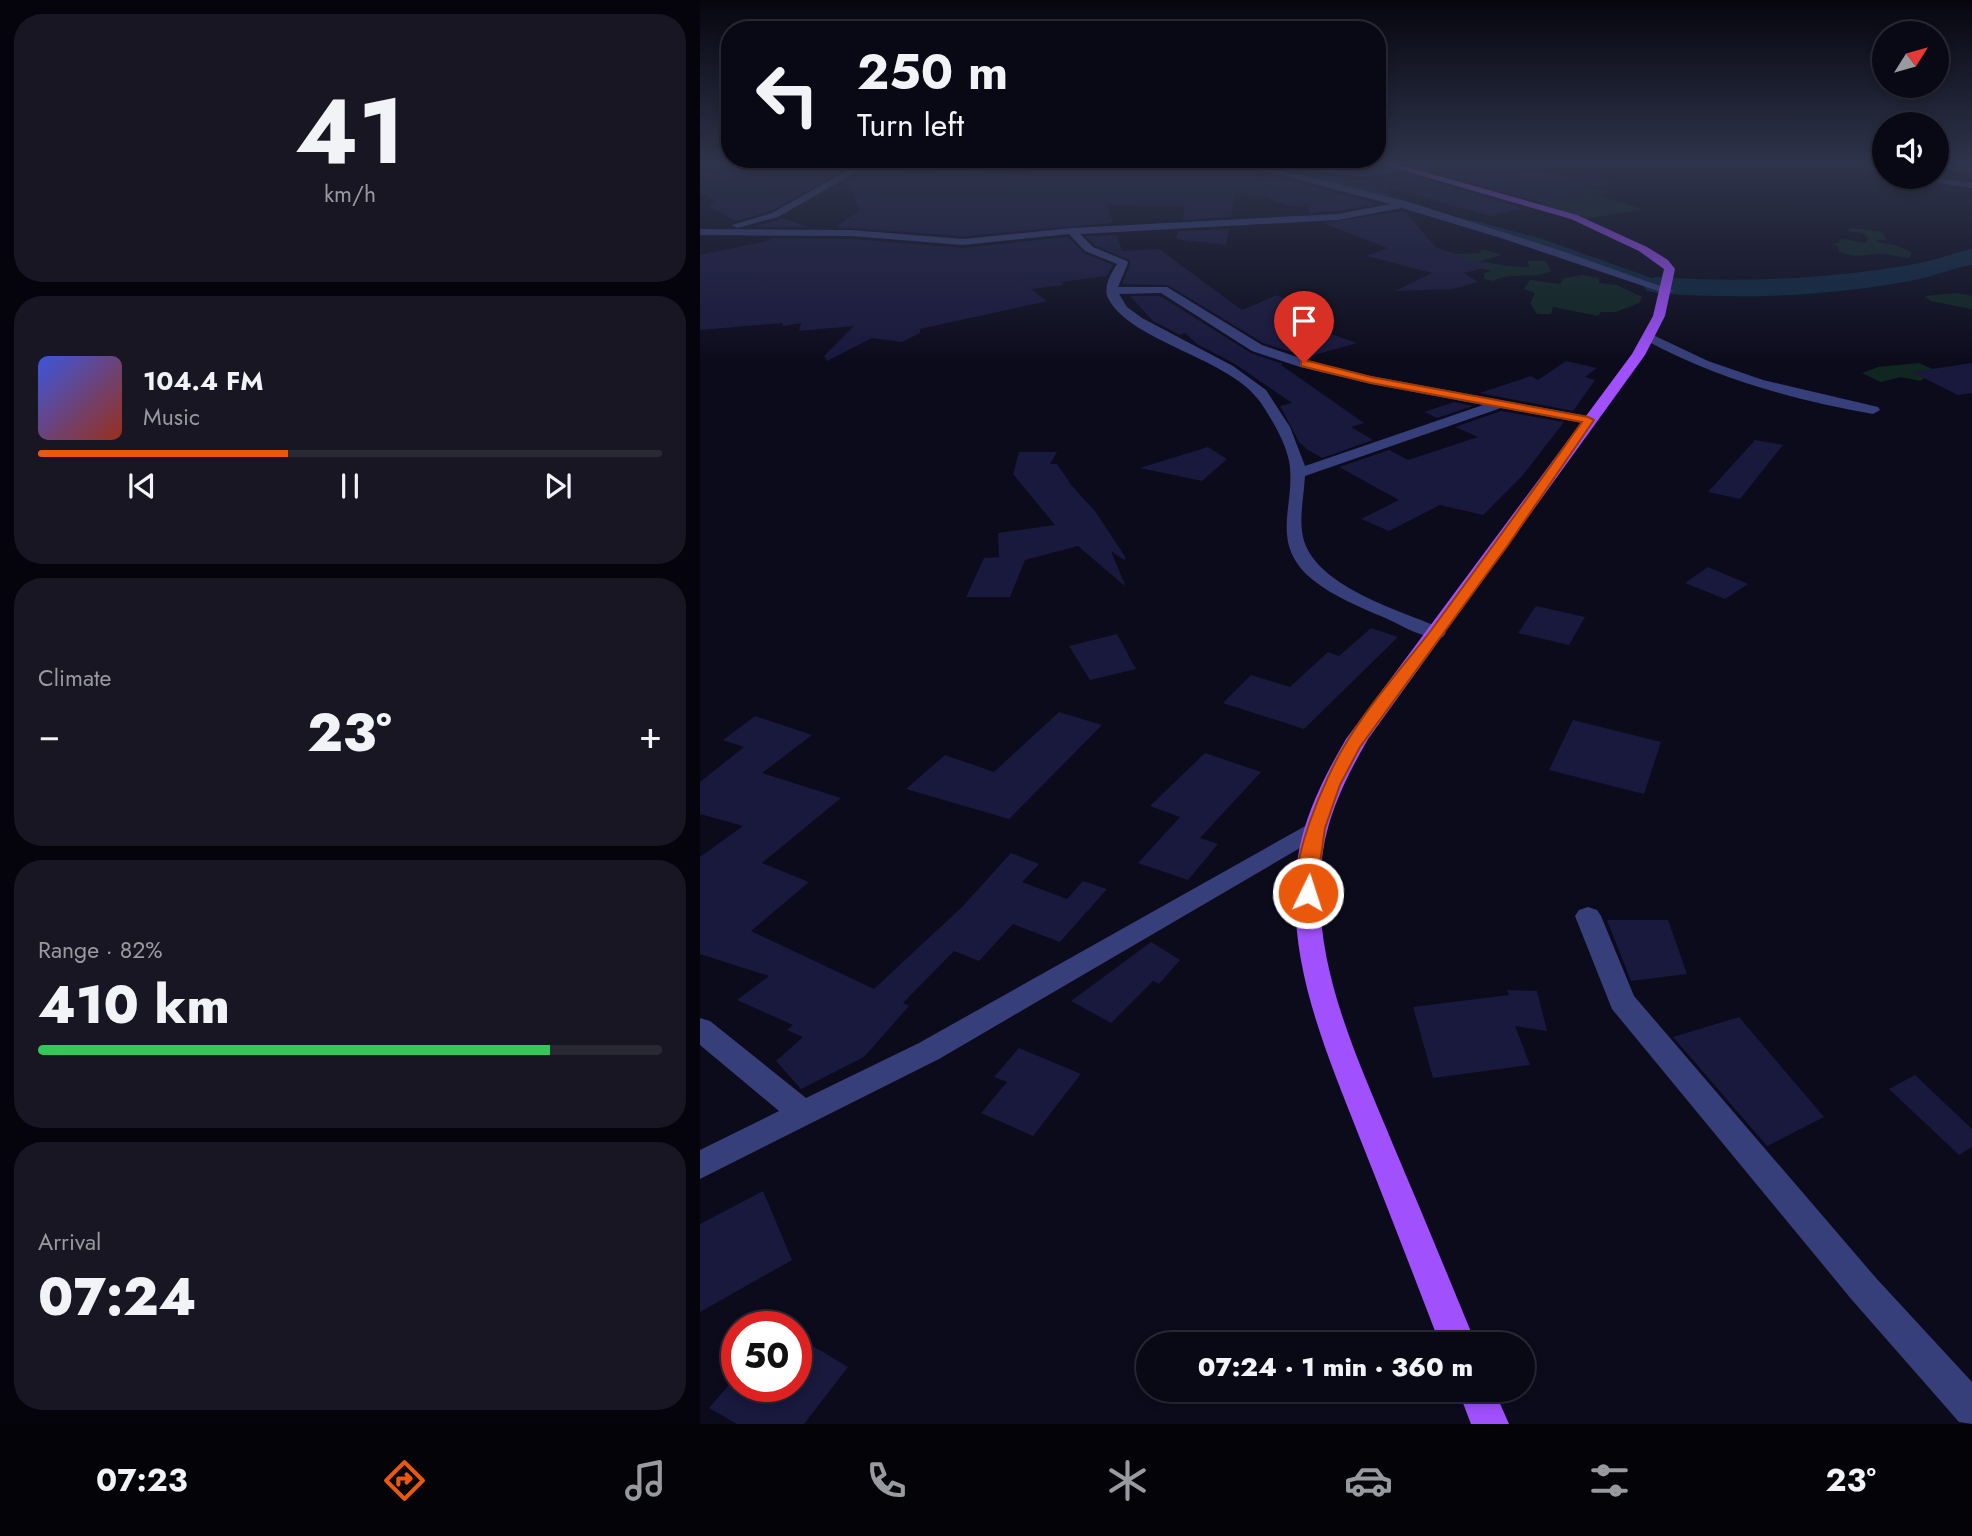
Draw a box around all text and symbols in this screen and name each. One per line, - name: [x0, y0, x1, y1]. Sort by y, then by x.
- north arrow: [1872, 21, 1950, 98]
- map controls: [1872, 21, 1949, 189]
- text: 250 m: [857, 37, 1008, 107]
- icon: left: [742, 49, 833, 140]
- text: 41: [295, 66, 405, 197]
- text: Turn left: [857, 102, 964, 148]
- button: sound: [1872, 112, 1949, 189]
- text: km/h: [324, 177, 376, 211]
- pin: [1274, 291, 1334, 363]
- icon: arrive: [1285, 302, 1323, 340]
- text: 104.4 FM: [143, 362, 263, 400]
- text: Music: [143, 400, 200, 434]
- icon: previous: [123, 467, 161, 505]
- icon: pause: [331, 467, 369, 505]
- icon: next: [539, 467, 577, 505]
- text: Climate: [38, 661, 111, 695]
- text: 23°: [307, 695, 392, 771]
- text: −: [38, 707, 60, 762]
- text: +: [639, 707, 662, 762]
- position arrow: [1271, 856, 1345, 930]
- text: Range · 82%: [38, 933, 163, 967]
- text: 410 km: [38, 967, 230, 1043]
- text: Arrival: [38, 1225, 101, 1259]
- text: 07:24: [38, 1259, 197, 1335]
- speed limit sign: 50: [721, 1311, 812, 1402]
- text: 07:24 · 1 min · 360 m: [1198, 1348, 1473, 1386]
- icon: directions: [380, 1456, 429, 1505]
- icon: music: [621, 1456, 670, 1505]
- icon: phone: [862, 1456, 911, 1505]
- icon: climate: [1103, 1456, 1152, 1505]
- icon: car: [1344, 1456, 1393, 1505]
- icon: filters: [1585, 1456, 1634, 1505]
- text: 07:23: [96, 1457, 188, 1503]
- text: 23°: [1826, 1457, 1876, 1503]

